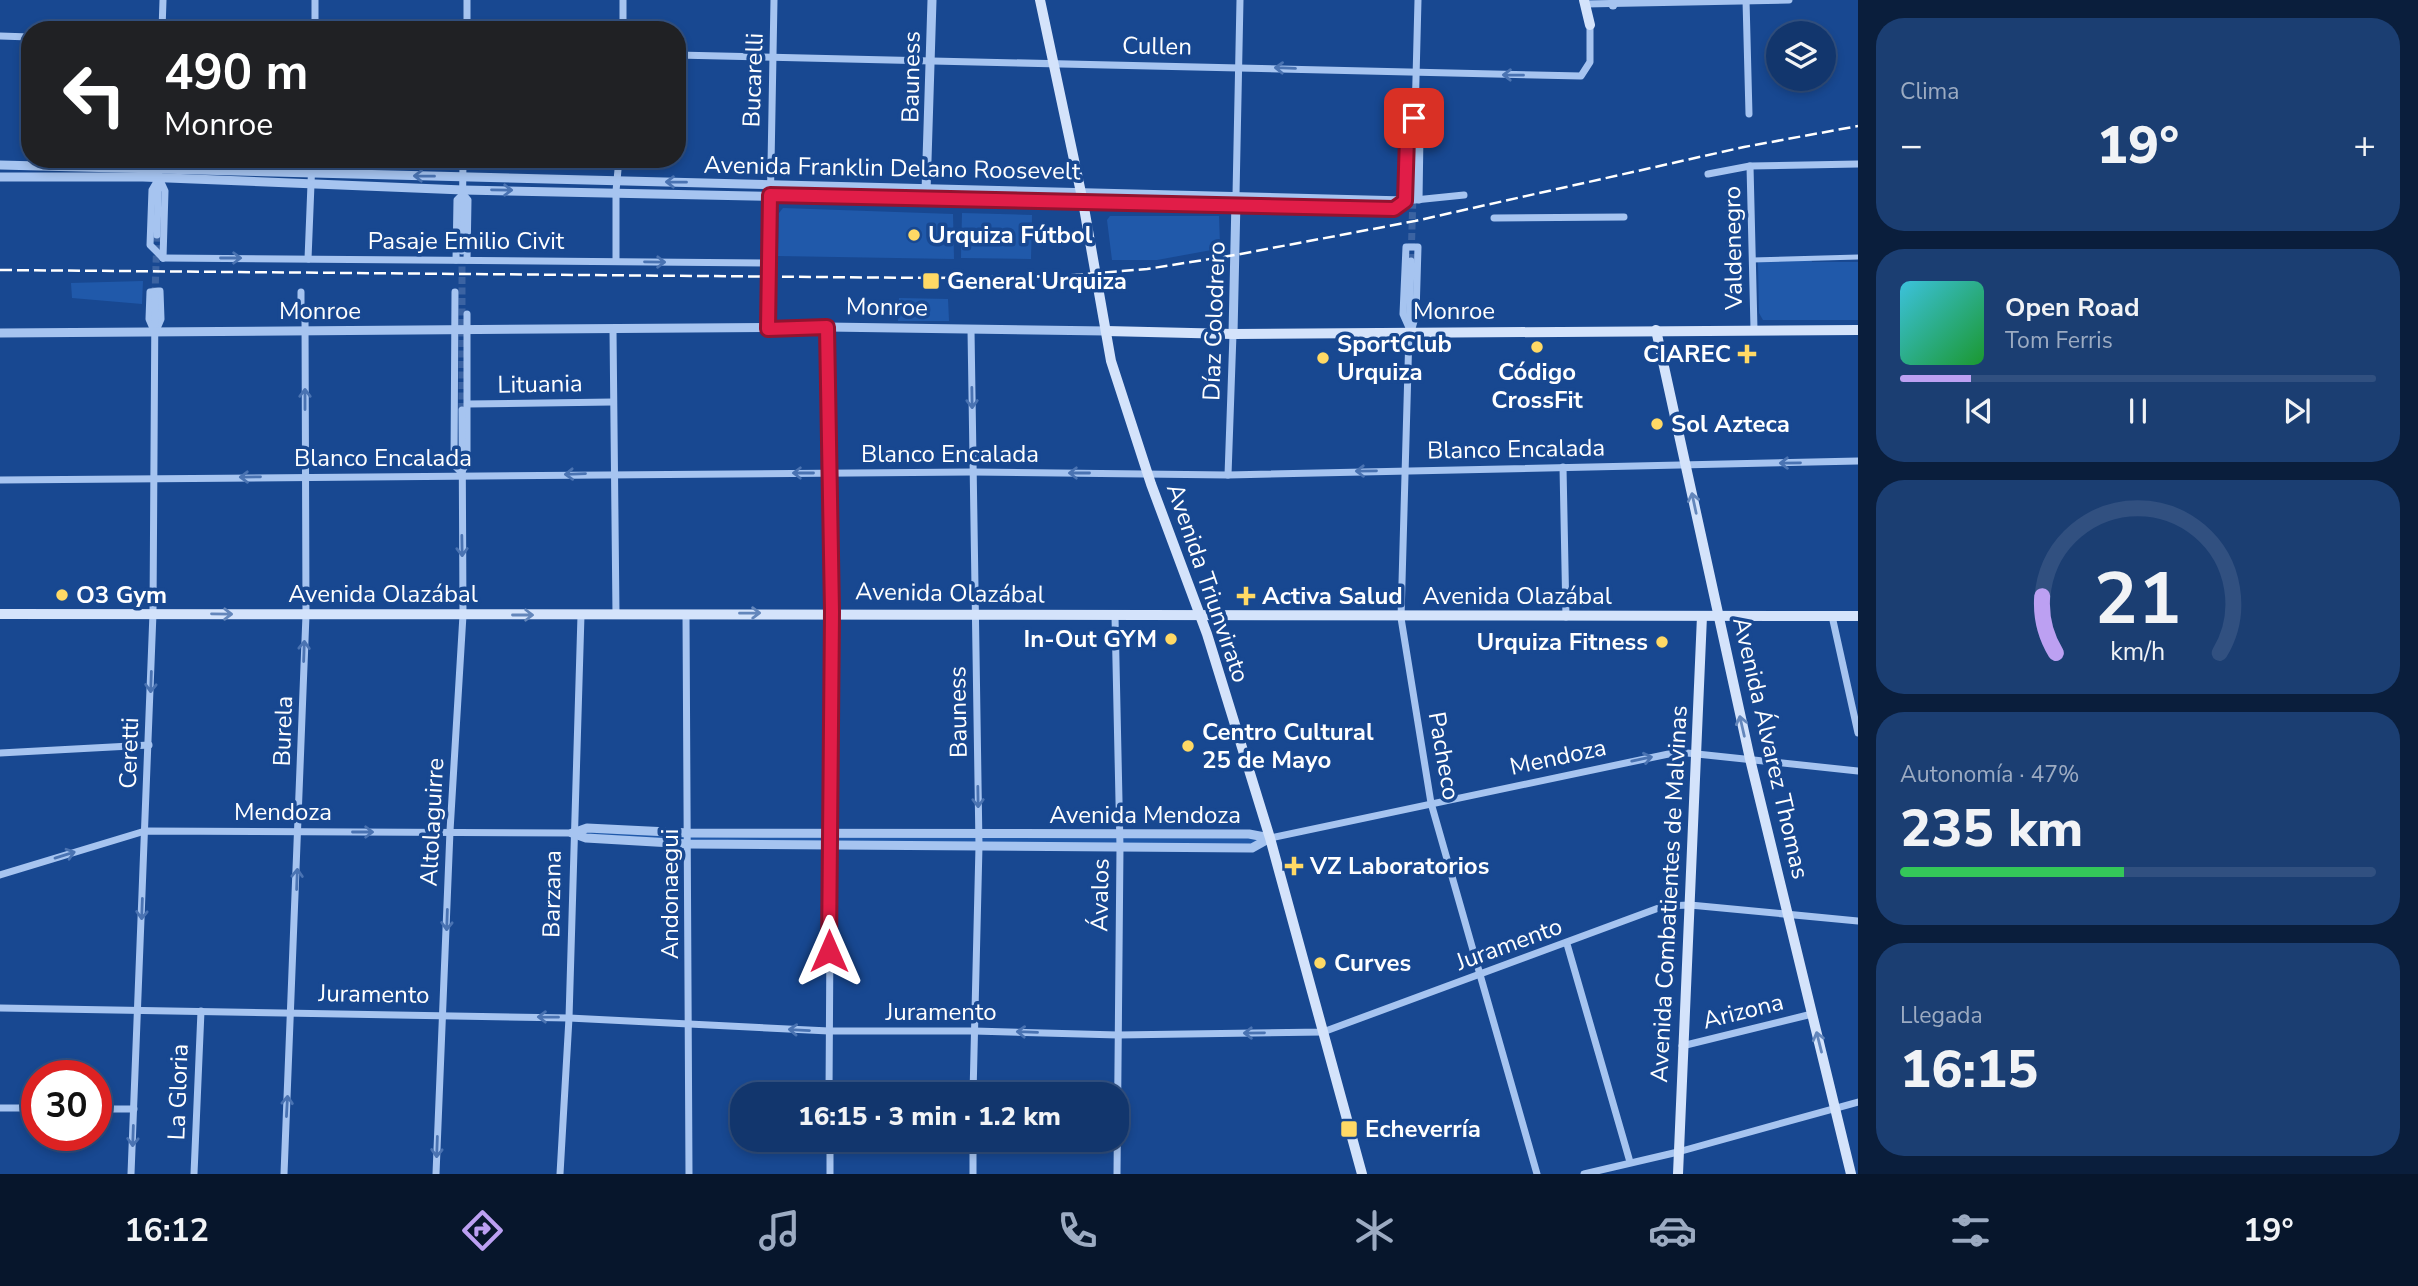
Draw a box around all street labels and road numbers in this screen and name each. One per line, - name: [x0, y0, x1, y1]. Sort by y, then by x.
- street label: Cullen: [1122, 29, 1192, 63]
- street label: Bauness: [894, 31, 928, 123]
- street label: Bucarelli: [735, 32, 771, 128]
- street label: Avenida Franklin Delano Roosevelt: [703, 149, 1081, 187]
- street label: Valdenegro: [1716, 186, 1750, 311]
- street label: Pasaje Emilio Civit: [368, 225, 565, 257]
- street label: Díaz Colodrero: [1195, 241, 1233, 401]
- street label: Monroe: [846, 290, 928, 324]
- street label: Monroe: [279, 295, 361, 327]
- street label: Monroe: [1413, 295, 1495, 327]
- street label: Lituania: [497, 367, 583, 401]
- street label: Blanco Encalada: [1427, 431, 1605, 467]
- street label: Blanco Encalada: [861, 438, 1039, 470]
- street label: Blanco Encalada: [294, 442, 472, 474]
- street label: Avenida Triunvirato: [1159, 479, 1257, 687]
- street label: Avenida Olazábal: [855, 575, 1045, 611]
- street label: Avenida Olazábal: [288, 578, 478, 610]
- street label: Avenida Olazábal: [1422, 580, 1612, 612]
- street label: Avenida Álvarez Thomas: [1725, 614, 1817, 882]
- street label: Bauness: [941, 666, 975, 758]
- street label: Burela: [266, 695, 300, 767]
- street label: Avenida Combatientes de Malvinas: [1643, 705, 1695, 1083]
- street label: Pacheco: [1421, 709, 1467, 803]
- street label: Ceretti: [112, 717, 146, 789]
- street label: Mendoza: [1507, 731, 1609, 783]
- street label: Altolaguirre: [413, 757, 451, 887]
- street label: Mendoza: [234, 796, 332, 828]
- street label: Avenida Mendoza: [1049, 799, 1241, 831]
- street label: Andonaegui: [654, 829, 686, 959]
- street label: Barzana: [535, 850, 569, 938]
- street label: Ávalos: [1083, 858, 1117, 932]
- street label: Juramento: [1450, 910, 1567, 978]
- street label: Juramento: [317, 977, 430, 1011]
- street label: Arizona: [1699, 986, 1787, 1036]
- street label: Juramento: [885, 996, 997, 1028]
- street label: La Gloria: [160, 1043, 196, 1141]

